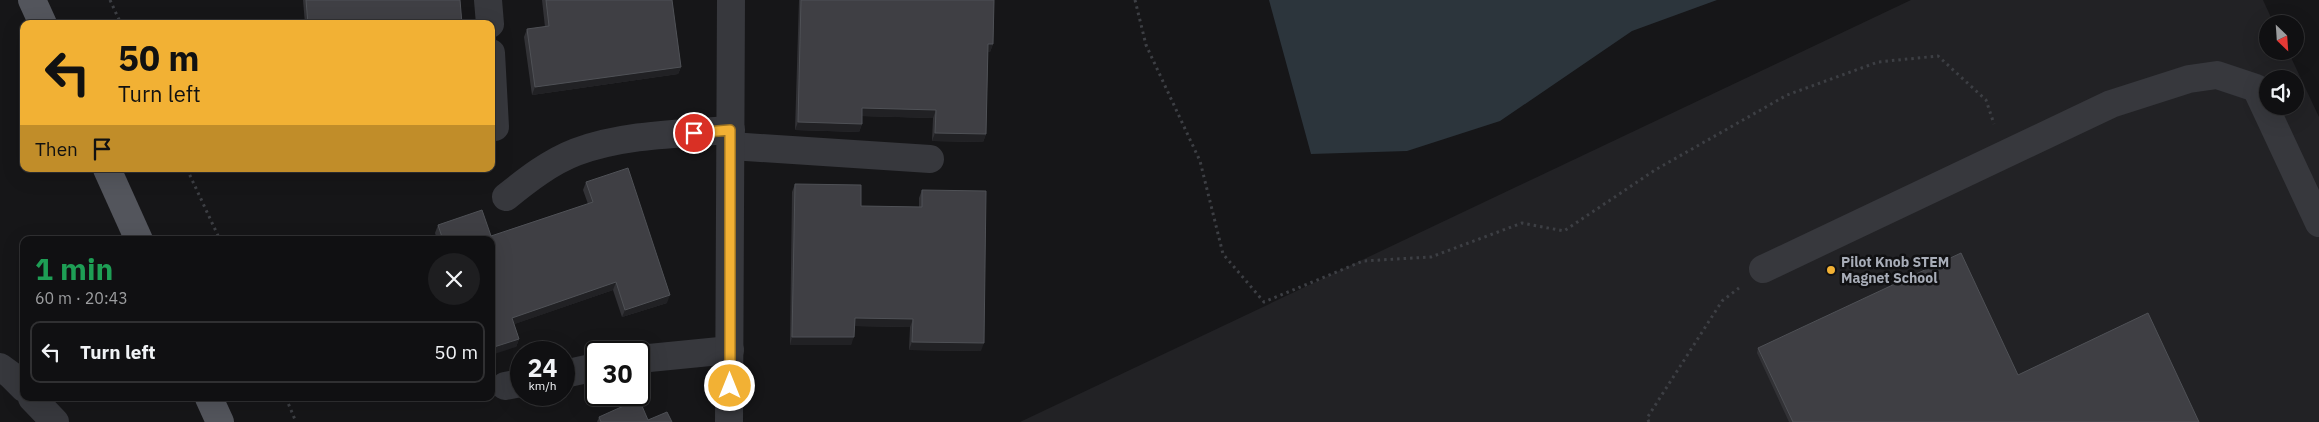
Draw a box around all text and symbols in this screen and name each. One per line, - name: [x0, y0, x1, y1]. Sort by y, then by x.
- north arrow: [2259, 15, 2304, 60]
- map controls: [2259, 15, 2304, 115]
- text: 50 m: [118, 35, 200, 81]
- icon: left: [35, 40, 100, 105]
- button: sound: [2259, 70, 2304, 115]
- text: Turn left: [118, 79, 201, 108]
- pin: [673, 112, 715, 154]
- icon: arrive: [680, 119, 708, 147]
- icon: arrive: [88, 135, 116, 163]
- text: Then: [35, 137, 78, 161]
- text: 1 min: [35, 249, 113, 288]
- button: close: [428, 253, 480, 305]
- place label: Pilot Knob STEM Magnet School: [1841, 253, 1949, 287]
- marker: Pilot Knob STEM Magnet School: [1825, 264, 1837, 276]
- text: 60 m · 20:43: [35, 288, 128, 308]
- icon: left: [37, 338, 65, 366]
- text: Turn left: [80, 340, 156, 364]
- text: 50 m: [434, 340, 478, 364]
- speed limit sign: 30: [585, 341, 650, 406]
- text: 24: [527, 351, 558, 384]
- position arrow: [703, 359, 755, 411]
- text: km/h: [528, 378, 557, 393]

